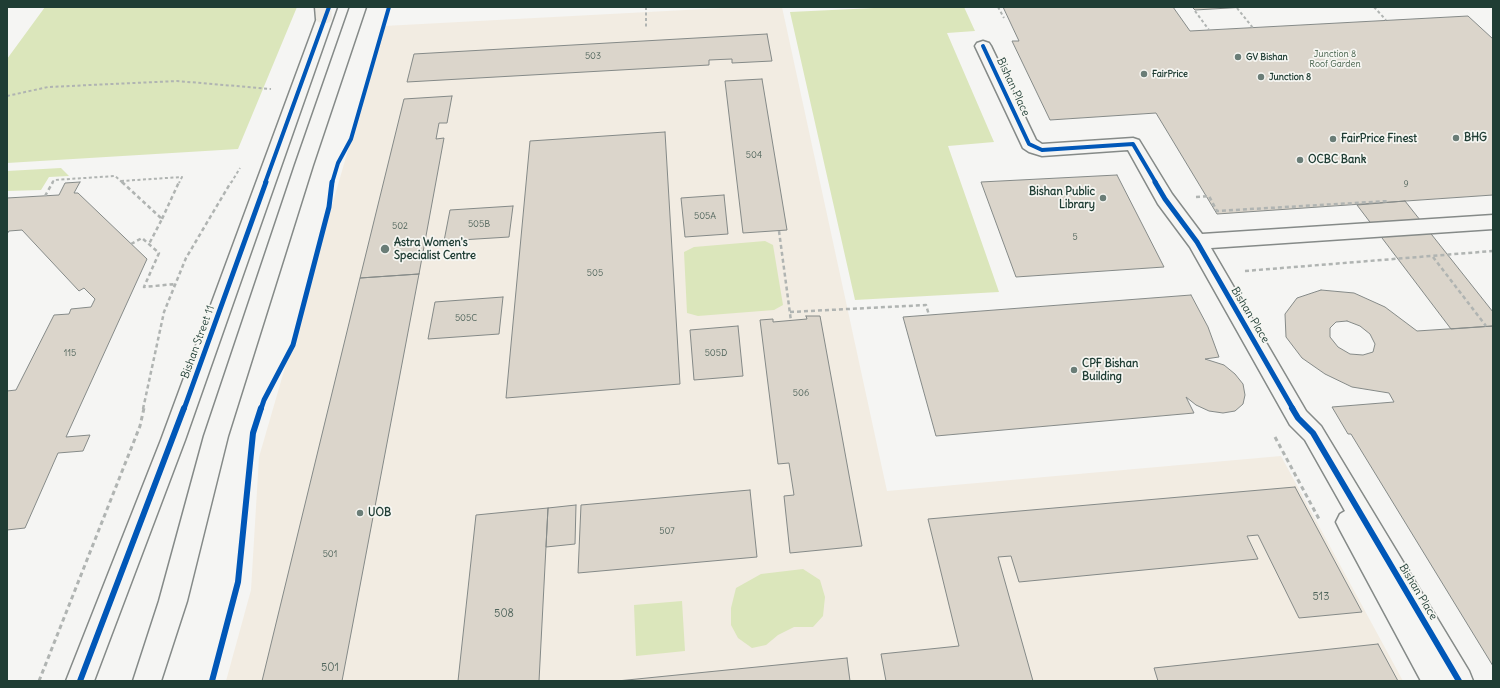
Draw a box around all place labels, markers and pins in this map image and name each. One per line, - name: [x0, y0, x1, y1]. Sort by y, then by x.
- marker: GV Bishan: [1233, 52, 1243, 62]
- place label: GV Bishan: [1246, 52, 1288, 62]
- marker: FairPrice: [1139, 69, 1149, 79]
- place label: FairPrice: [1152, 69, 1188, 79]
- marker: Junction 8: [1256, 72, 1266, 82]
- place label: Junction 8: [1269, 72, 1311, 82]
- place label: BHG: [1464, 131, 1487, 145]
- place label: FairPrice Finest: [1341, 132, 1417, 146]
- marker: BHG: [1451, 133, 1461, 143]
- marker: FairPrice Finest: [1328, 134, 1338, 144]
- place label: OCBC Bank: [1308, 153, 1366, 167]
- marker: OCBC Bank: [1295, 155, 1305, 165]
- place label: Bishan Public Library: [1029, 185, 1095, 211]
- marker: Bishan Public Library: [1098, 193, 1108, 203]
- place label: Astra Women's Specialist Centre: [394, 236, 476, 262]
- marker: Astra Women's Specialist Centre: [379, 243, 391, 255]
- place label: CPF Bishan Building: [1082, 357, 1138, 383]
- marker: CPF Bishan Building: [1069, 365, 1079, 375]
- place label: UOB: [368, 506, 391, 520]
- marker: UOB: [355, 508, 365, 518]

